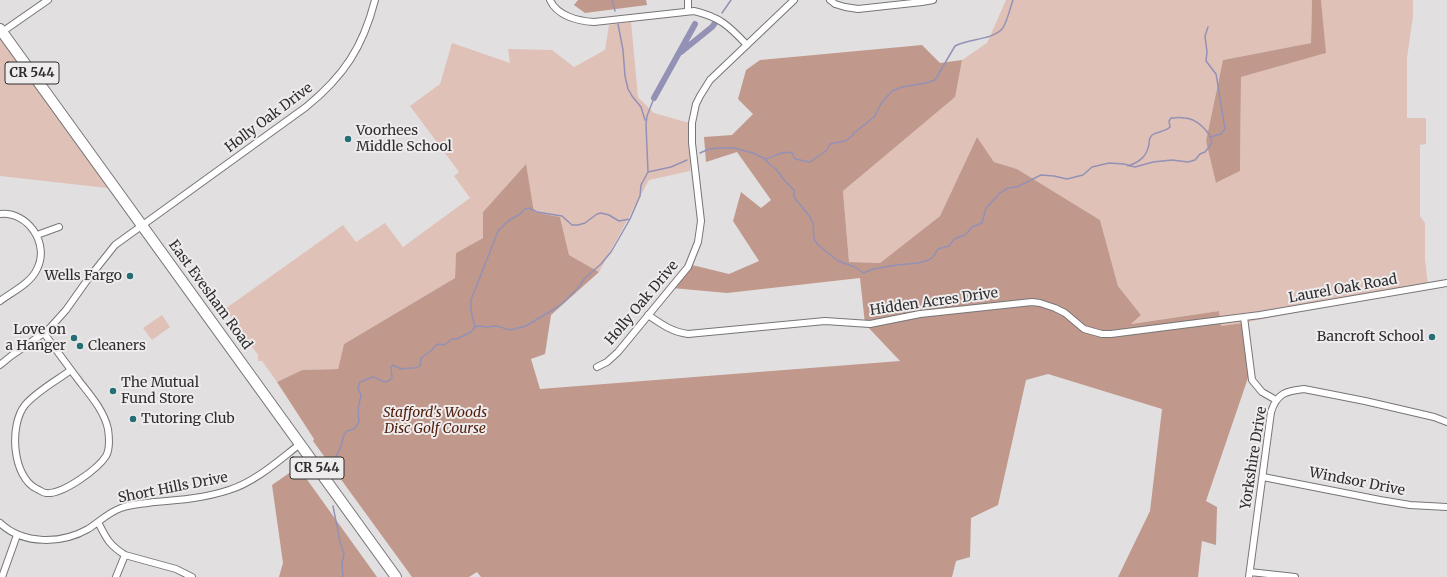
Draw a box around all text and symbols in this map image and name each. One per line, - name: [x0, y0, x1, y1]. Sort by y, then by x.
- road number: CR 544: [5, 62, 59, 84]
- street label: Holly Oak Drive: [222, 80, 316, 156]
- place label: Voorhees Middle School: [356, 123, 452, 156]
- marker: Voorhees Middle School: [343, 134, 353, 144]
- street label: East Evesham Road: [165, 237, 255, 353]
- street label: Holly Oak Drive: [602, 257, 682, 349]
- place label: Wells Fargo: [45, 268, 122, 284]
- marker: Wells Fargo: [125, 271, 135, 281]
- street label: Laurel Oak Road: [1287, 271, 1399, 307]
- street label: Hidden Acres Drive: [869, 285, 999, 319]
- place label: Love on a Hanger: [5, 322, 66, 354]
- place label: Bancroft School: [1317, 329, 1424, 345]
- marker: Bancroft School: [1427, 332, 1437, 342]
- marker: Love on a Hanger: [69, 333, 79, 343]
- place label: Cleaners: [88, 338, 146, 354]
- marker: Cleaners: [75, 341, 85, 351]
- place label: The Mutual Fund Store: [121, 375, 199, 408]
- marker: The Mutual Fund Store: [108, 386, 118, 396]
- park label: Stafford's Woods Disc Golf Course: [383, 405, 487, 438]
- street label: Yorkshire Drive: [1238, 405, 1270, 511]
- place label: Tutoring Club: [141, 411, 235, 427]
- marker: Tutoring Club: [128, 414, 138, 424]
- road number: CR 544: [290, 457, 344, 479]
- street label: Windsor Drive: [1308, 464, 1406, 500]
- street label: Short Hills Drive: [117, 469, 229, 507]

